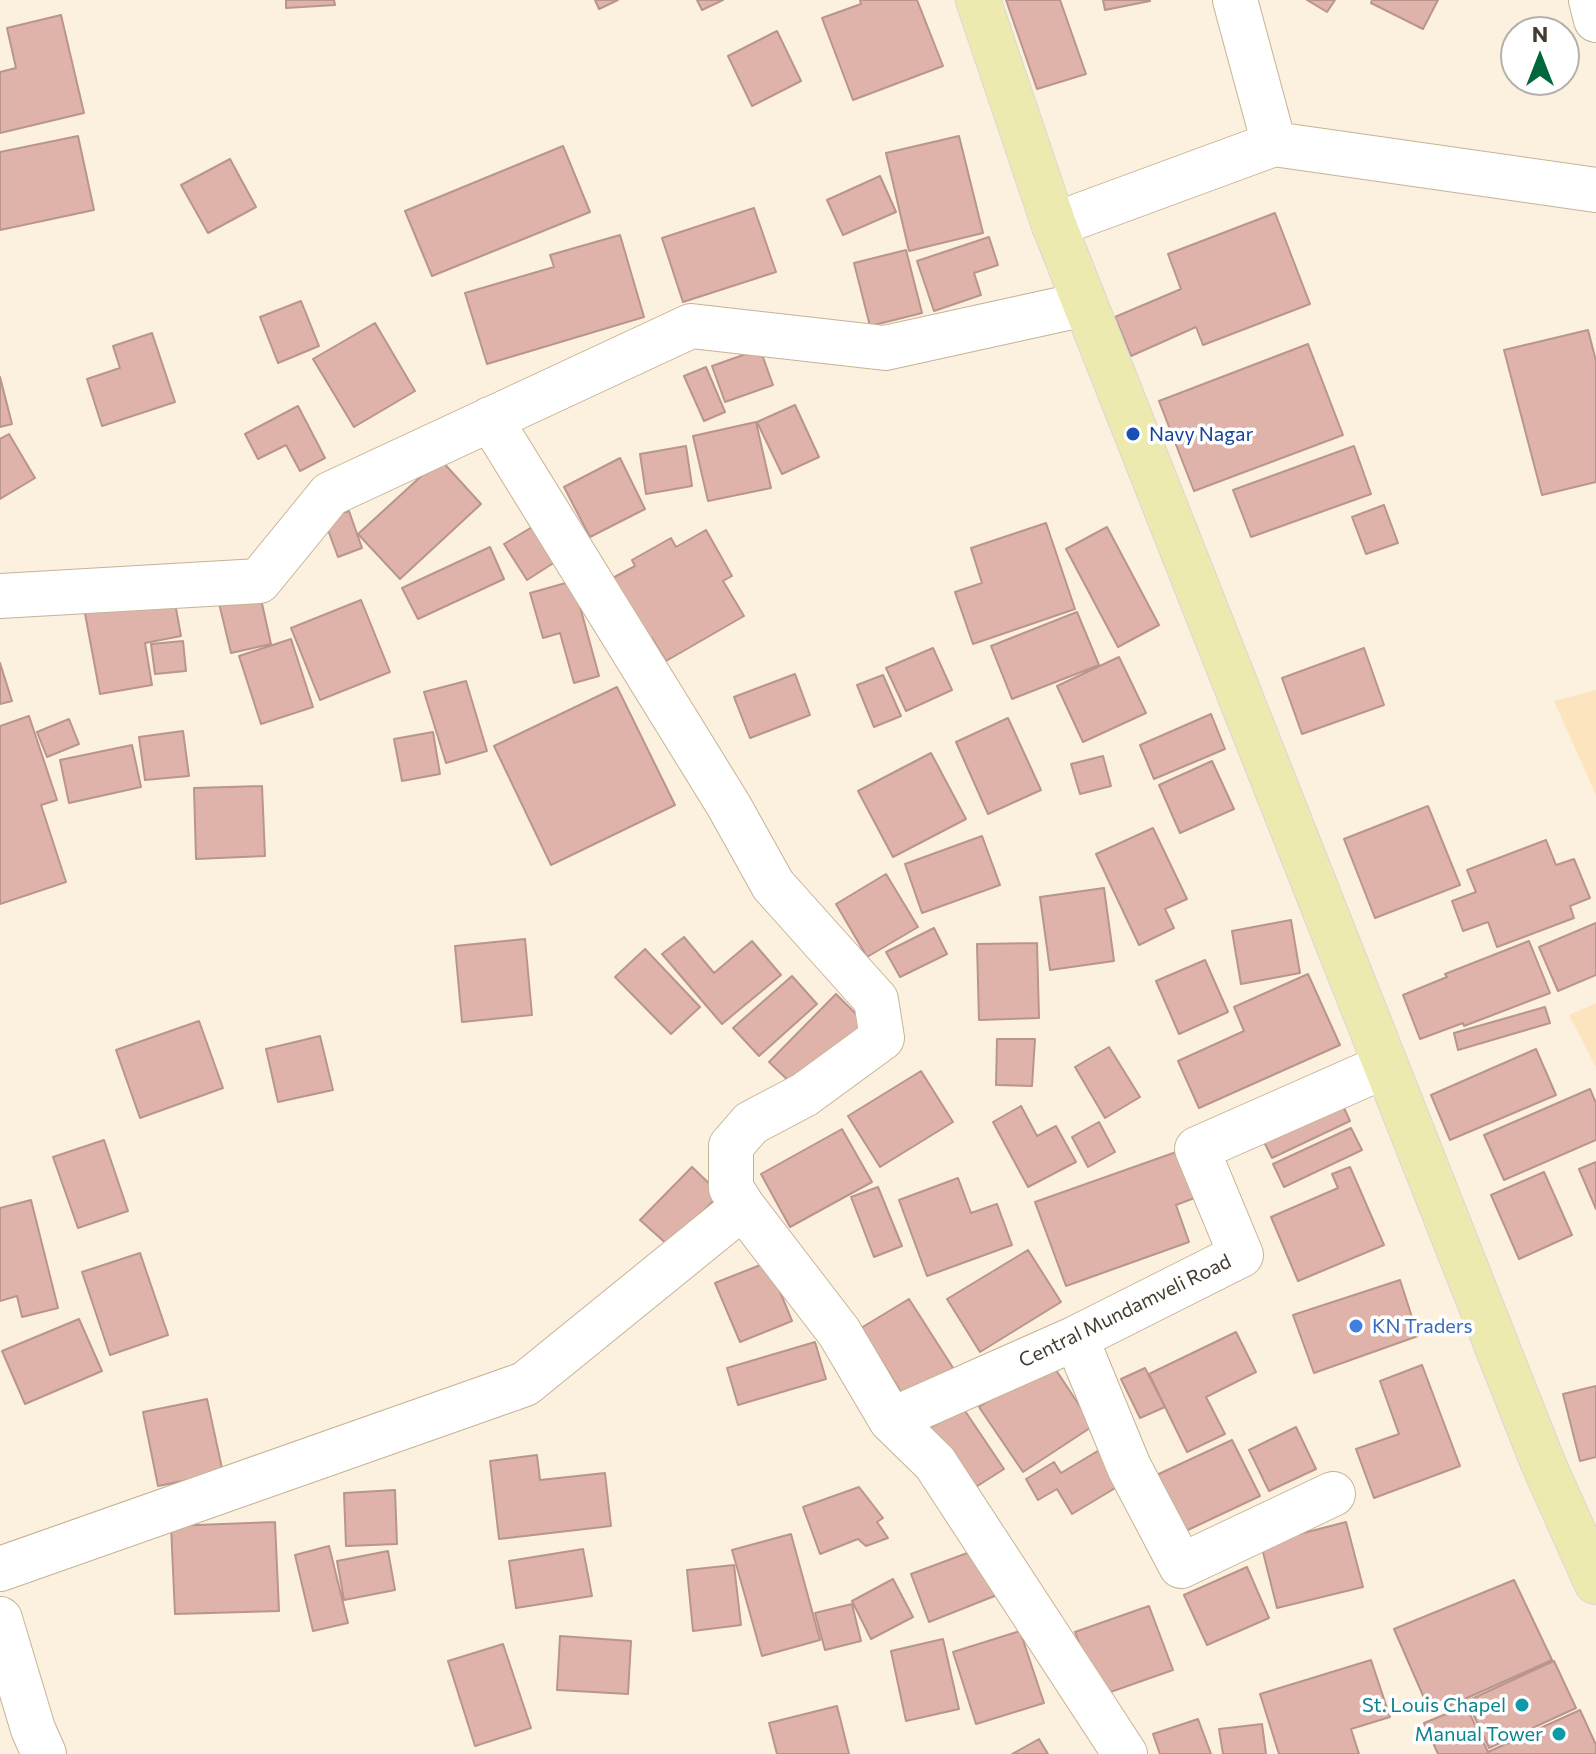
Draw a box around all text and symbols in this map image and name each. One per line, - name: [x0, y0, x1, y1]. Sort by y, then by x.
- north arrow: [1500, 16, 1580, 96]
- text: N: [1532, 20, 1548, 47]
- place label: Navy Nagar: [1149, 422, 1253, 446]
- marker: Navy Nagar: [1124, 425, 1142, 443]
- street label: Central Mundamveli Road: [1015, 1249, 1235, 1373]
- place label: KN Traders: [1372, 1314, 1473, 1338]
- marker: KN Traders: [1347, 1317, 1365, 1335]
- place label: St. Louis Chapel: [1362, 1693, 1506, 1717]
- marker: St. Louis Chapel: [1513, 1696, 1531, 1714]
- place label: Manual Tower: [1415, 1722, 1543, 1746]
- marker: Manual Tower: [1550, 1725, 1568, 1743]

